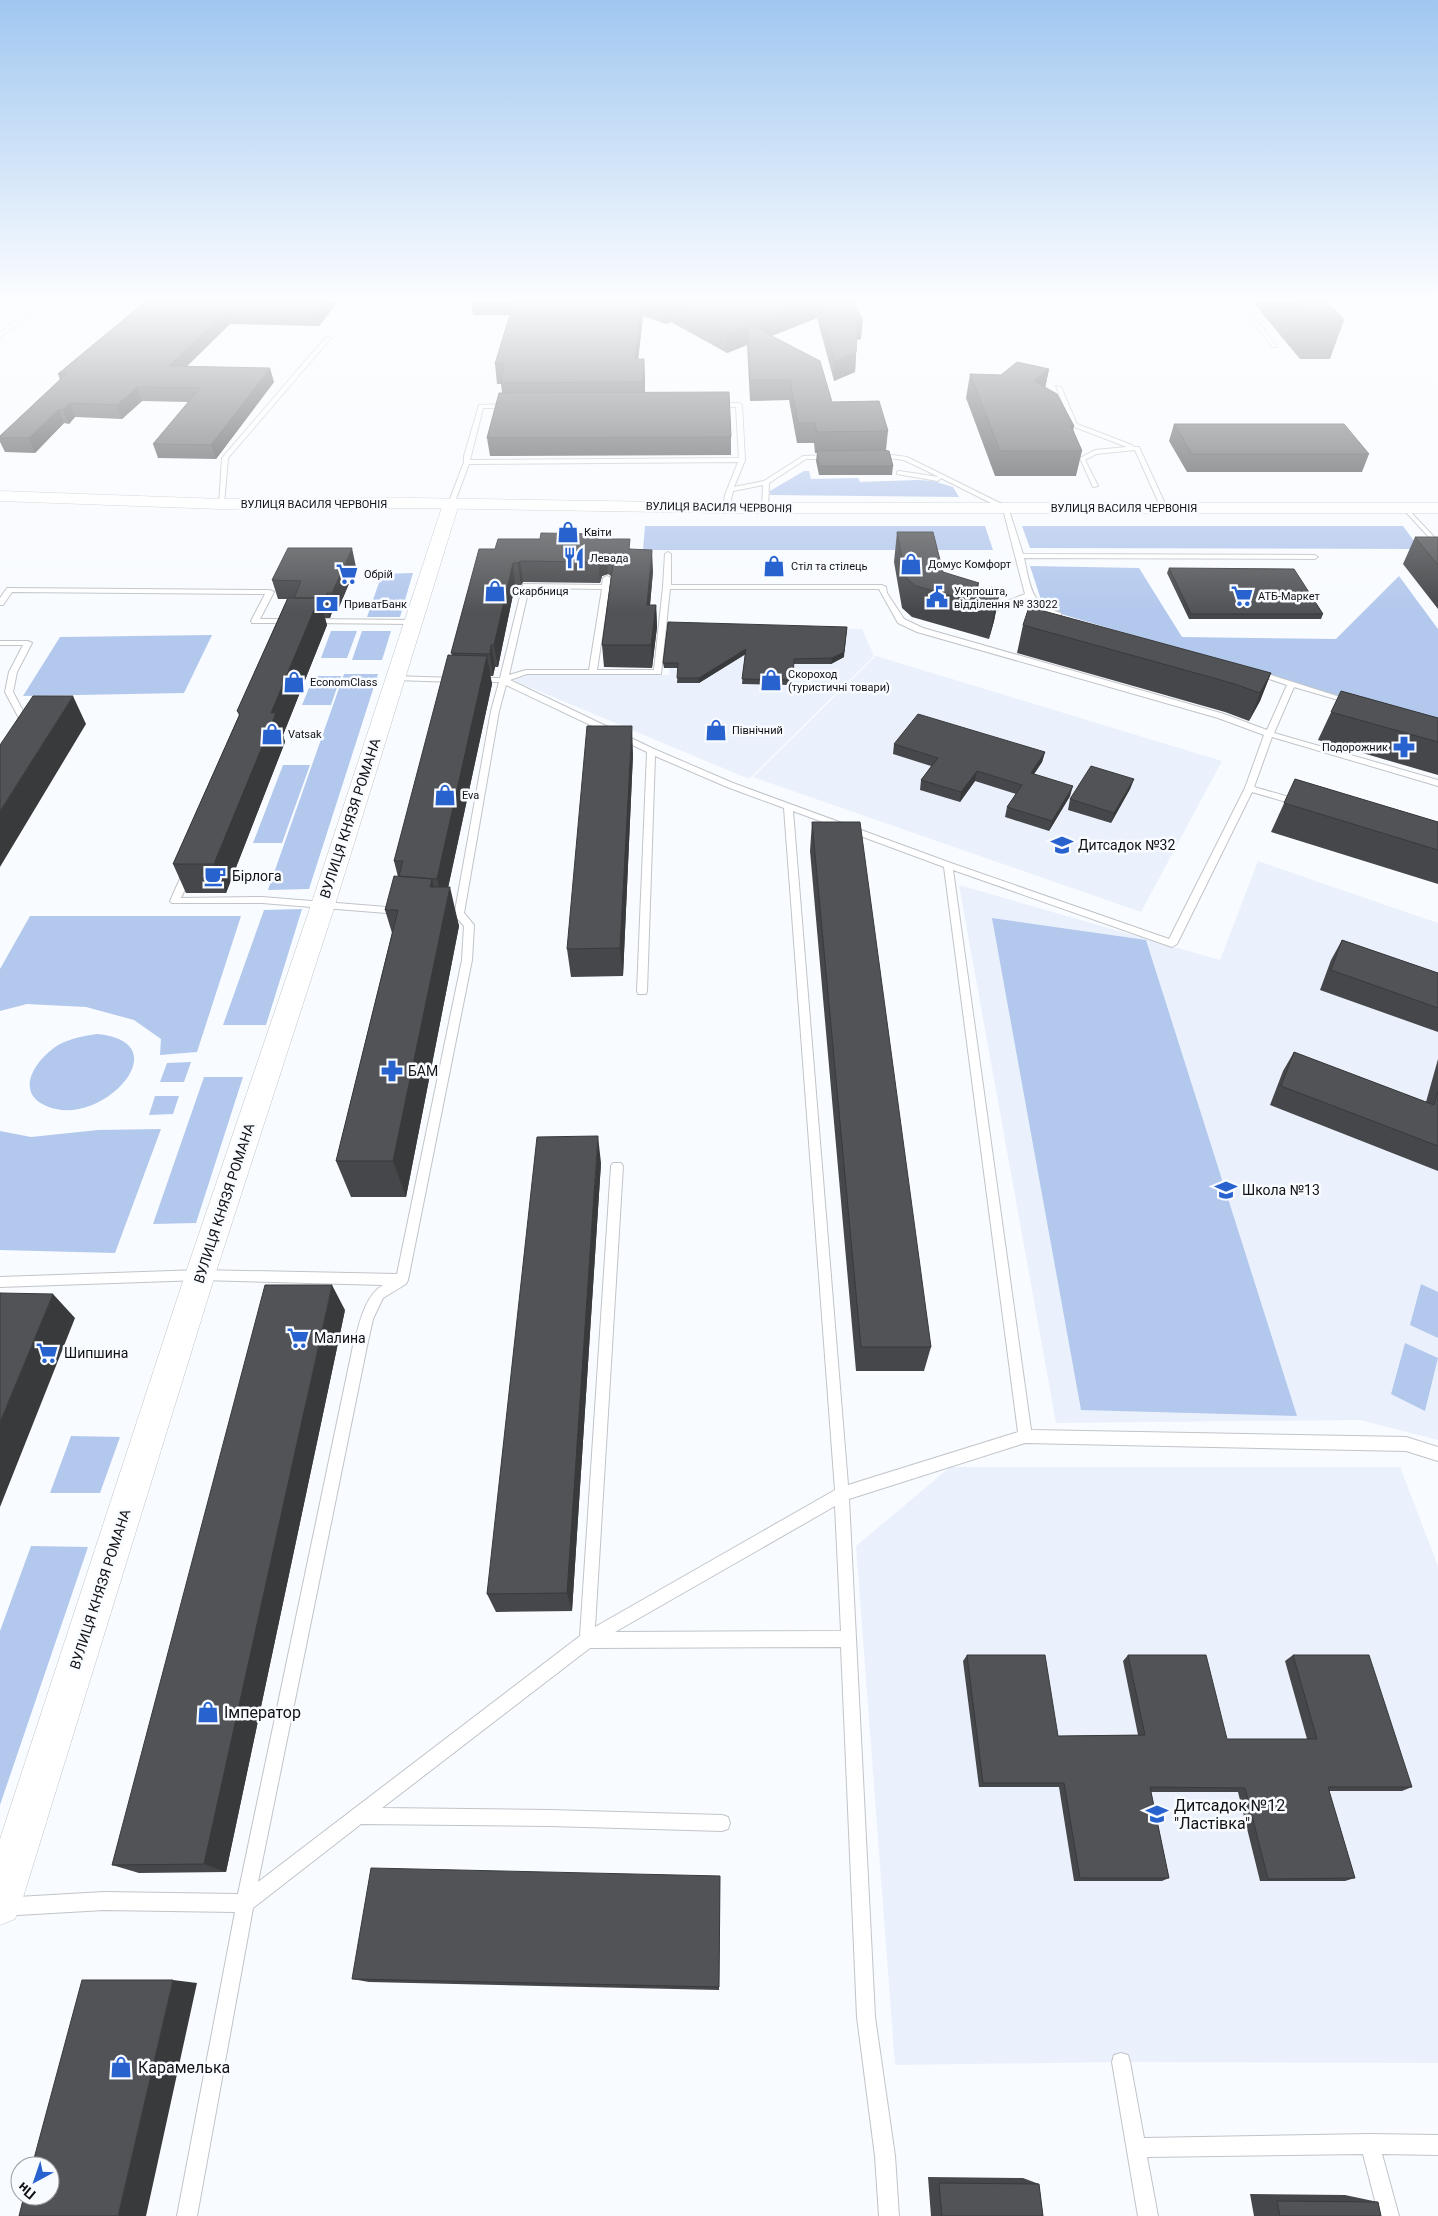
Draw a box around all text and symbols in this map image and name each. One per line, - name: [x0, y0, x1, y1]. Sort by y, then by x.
- street label: ВУЛИЦЯ ВАСИЛЯ ЧЕРВОНІЯ: [241, 498, 387, 511]
- street label: ВУЛИЦЯ ВАСИЛЯ ЧЕРВОНІЯ: [646, 500, 792, 515]
- street label: ВУЛИЦЯ ВАСИЛЯ ЧЕРВОНІЯ: [1051, 502, 1197, 515]
- shop icon: Квiти: [555, 519, 581, 545]
- place label: Квiти: [584, 526, 612, 539]
- restaurant icon: Левада: [561, 545, 587, 571]
- shop icon: Домус Комфорт: [898, 551, 924, 577]
- place label: Левада: [590, 552, 629, 565]
- shop icon: Стіл та стілець: [761, 553, 787, 579]
- place label: Домус Комфорт: [928, 558, 1012, 571]
- place label: Стіл та стілець: [791, 560, 868, 573]
- supermarket icon: Обрій: [334, 561, 360, 587]
- place label: Обрій: [364, 568, 393, 581]
- shop icon: Скарбниця: [482, 578, 508, 604]
- supermarket icon: АТБ-Маркет: [1229, 583, 1255, 609]
- public building icon: Укрпошта, відділення № 33022: [924, 584, 950, 610]
- place label: Скарбниця: [512, 585, 569, 598]
- place label: Укрпошта, відділення № 33022: [954, 585, 1058, 611]
- place label: АТБ-Маркет: [1258, 590, 1320, 603]
- bank icon: ПриватБанк: [314, 591, 340, 617]
- place label: ПриватБанк: [344, 598, 407, 611]
- shop icon: Скороход (туристичні товари): [758, 667, 784, 693]
- place label: Скороход (туристичні товари): [788, 668, 890, 694]
- shop icon: EconomClass: [281, 669, 307, 695]
- place label: EconomClass: [310, 676, 378, 689]
- shop icon: Північний: [703, 717, 729, 743]
- shop icon: Vatsak: [259, 721, 285, 747]
- place label: Північний: [732, 724, 783, 737]
- place label: Vatsak: [288, 728, 322, 741]
- pharmacy icon: Подорожник: [1391, 734, 1417, 760]
- street label: ВУЛИЦЯ КНЯЗЯ РОМАНА: [317, 736, 383, 900]
- place label: Подорожник: [1322, 741, 1388, 754]
- shop icon: Eva: [432, 782, 458, 808]
- place label: Eva: [462, 789, 479, 802]
- school or university icon: Дитсадок №32: [1049, 832, 1075, 858]
- place label: Дитсадок №32: [1078, 837, 1175, 853]
- cafe icon: Бірлога: [202, 863, 228, 889]
- place label: Бірлога: [232, 868, 282, 884]
- pharmacy icon: БАМ: [379, 1058, 405, 1084]
- place label: БАМ: [408, 1063, 438, 1079]
- street label: ВУЛИЦЯ КНЯЗЯ РОМАНА: [191, 1121, 257, 1285]
- school or university icon: Школа №13: [1213, 1177, 1239, 1203]
- place label: Школа №13: [1242, 1182, 1320, 1198]
- supermarket icon: Малина: [285, 1325, 311, 1351]
- place label: Малина: [314, 1330, 366, 1346]
- supermarket icon: Шипшина: [34, 1340, 60, 1366]
- place label: Шипшина: [64, 1345, 128, 1361]
- street label: ВУЛИЦЯ КНЯЗЯ РОМАНА: [67, 1507, 133, 1671]
- shop icon: Імператор: [195, 1699, 221, 1725]
- place label: Імператор: [224, 1703, 301, 1722]
- place label: Дитсадок №12 "Ластівка": [1174, 1796, 1285, 1833]
- school or university icon: Дитсадок №12 "Ластівка": [1144, 1801, 1170, 1827]
- shop icon: Карамелька: [108, 2054, 134, 2080]
- place label: Карамелька: [138, 2058, 230, 2077]
- north arrow: [10, 2156, 60, 2206]
- text: Пн: [15, 2179, 39, 2203]

